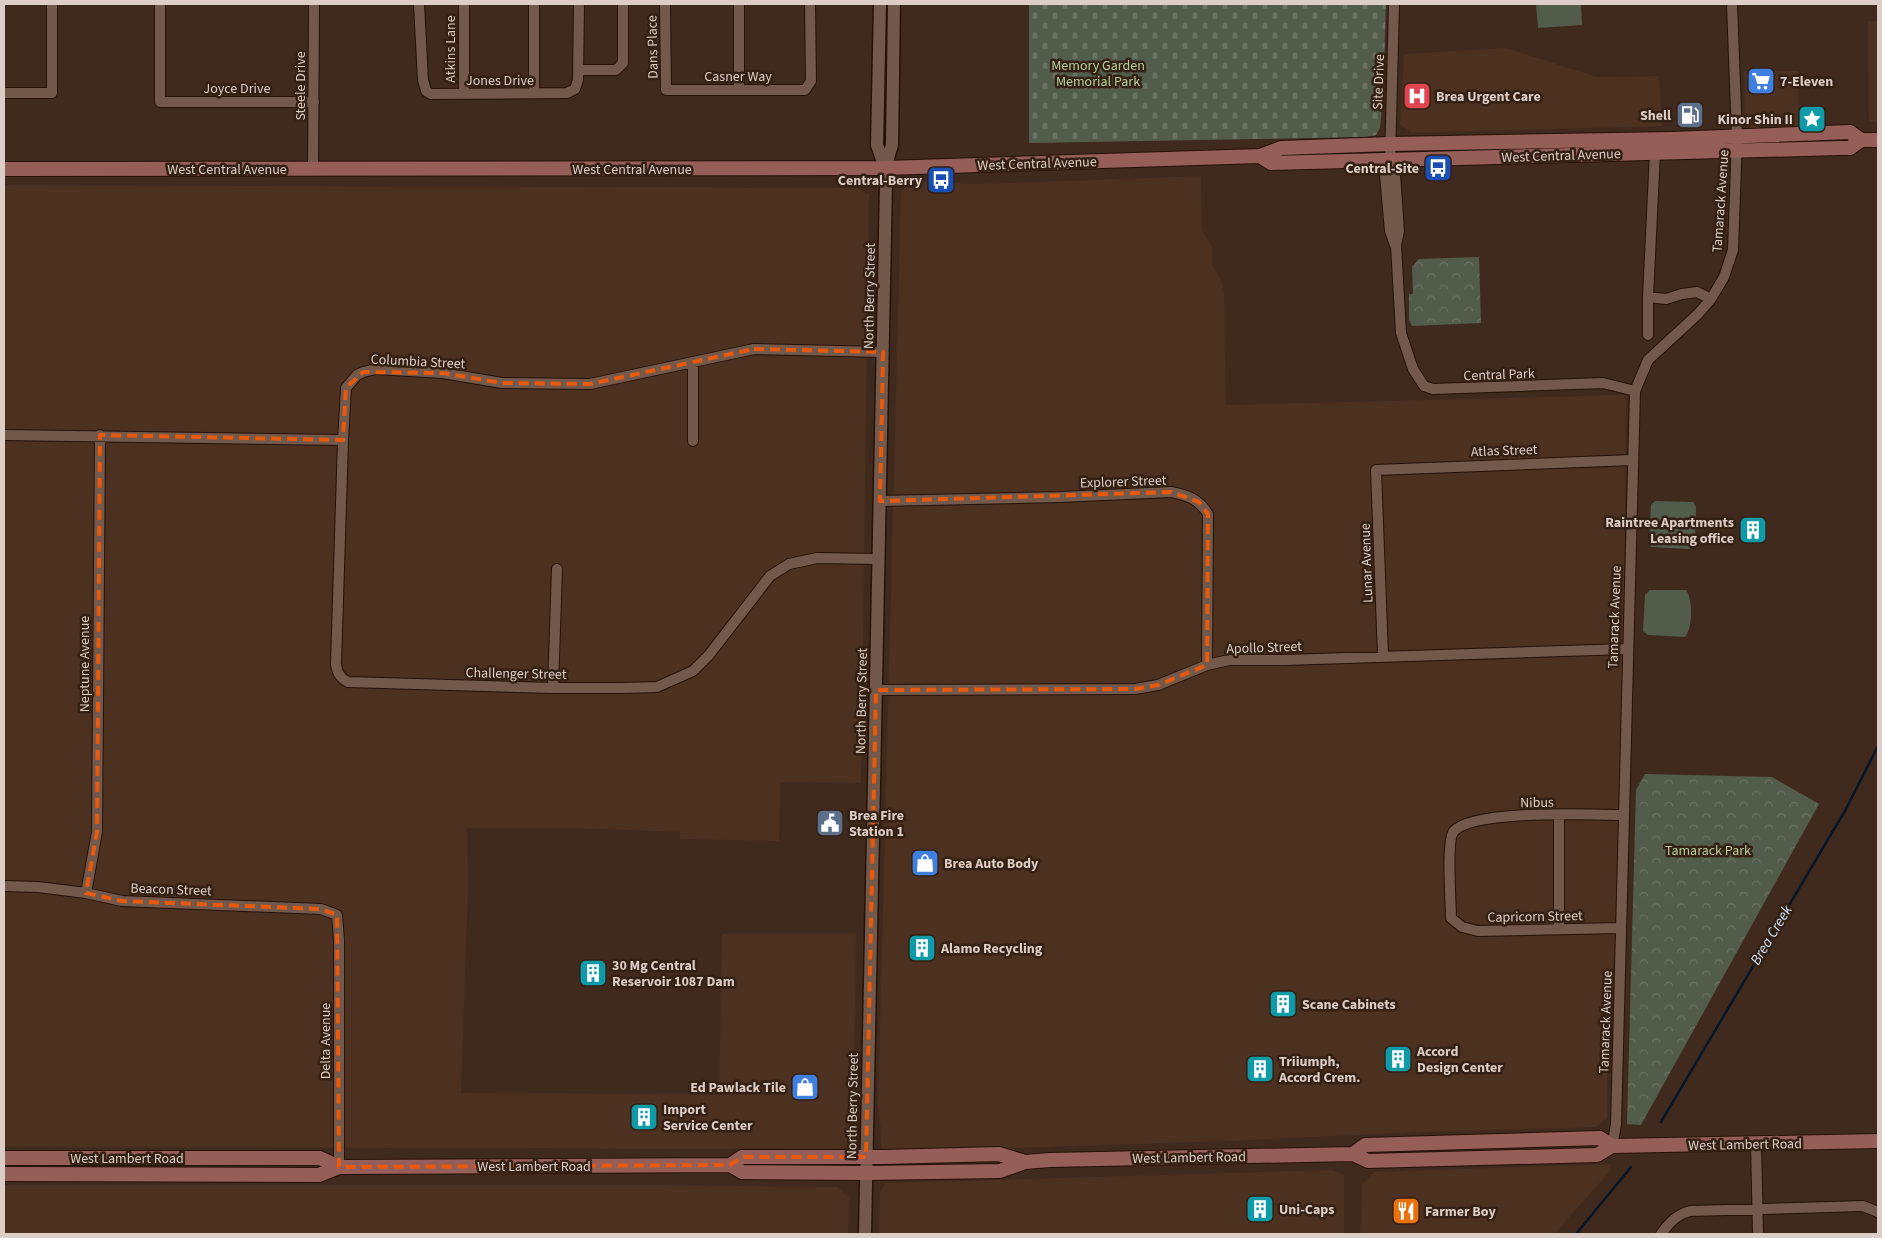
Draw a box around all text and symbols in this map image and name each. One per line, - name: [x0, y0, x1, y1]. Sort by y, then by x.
- street label: Atkins Lane: [441, 15, 461, 83]
- street label: Dans Place: [642, 15, 664, 79]
- street label: Steele Drive: [291, 51, 311, 121]
- street label: Site Drive: [1368, 54, 1390, 110]
- park label: Memory Garden Memorial Park: [1051, 56, 1145, 92]
- supermarket icon: 7-Eleven: [1746, 66, 1776, 96]
- street label: Casner Way: [704, 67, 772, 87]
- street label: Jones Drive: [466, 71, 534, 91]
- place label: 7-Eleven: [1780, 72, 1833, 92]
- street label: Joyce Drive: [204, 79, 271, 99]
- hospital icon: Brea Urgent Care: [1402, 81, 1432, 111]
- place label: Brea Urgent Care: [1436, 87, 1541, 107]
- fuel station icon: Shell: [1675, 100, 1705, 130]
- place icon: Kinor Shin II: [1797, 104, 1827, 134]
- place label: Shell: [1640, 106, 1671, 126]
- place label: Kinor Shin II: [1718, 110, 1793, 130]
- street label: West Central Avenue: [1501, 144, 1621, 168]
- street label: Tamarack Avenue: [1707, 149, 1735, 253]
- street label: West Central Avenue: [977, 152, 1097, 176]
- bus stop icon: Central-Site: [1423, 153, 1453, 183]
- place label: Central-Site: [1345, 159, 1419, 179]
- street label: West Central Avenue: [167, 160, 287, 180]
- street label: West Central Avenue: [572, 160, 692, 180]
- bus stop icon: Central-Berry: [926, 165, 956, 195]
- place label: Central-Berry: [838, 171, 923, 191]
- street label: North Berry Street: [859, 242, 881, 349]
- street label: Columbia Street: [370, 350, 466, 374]
- street label: Central Park: [1463, 364, 1535, 386]
- street label: Atlas Street: [1470, 440, 1538, 462]
- street label: Explorer Street: [1079, 470, 1167, 494]
- place label: Raintree Apartments Leasing office: [1605, 513, 1734, 549]
- building icon: Raintree Apartments Leasing office: [1738, 515, 1768, 545]
- street label: Lunar Avenue: [1356, 523, 1378, 603]
- street label: Tamarack Avenue: [1603, 565, 1627, 669]
- street label: Neptune Avenue: [75, 616, 95, 712]
- street label: Apollo Street: [1226, 637, 1302, 659]
- street label: North Berry Street: [851, 647, 873, 754]
- street label: Challenger Street: [465, 663, 567, 685]
- street label: Nibus: [1520, 793, 1554, 813]
- place label: Brea Fire Station 1: [849, 806, 904, 842]
- public building icon: Brea Fire Station 1: [815, 808, 845, 838]
- park label: Tamarack Park: [1665, 841, 1751, 861]
- shop icon: Brea Auto Body: [910, 848, 940, 878]
- place label: Brea Auto Body: [944, 854, 1039, 874]
- street label: Beacon Street: [130, 879, 212, 901]
- water label: Brea Creek: [1745, 901, 1798, 969]
- street label: Capricorn Street: [1487, 906, 1583, 928]
- building icon: Alamo Recycling: [907, 933, 937, 963]
- place label: Alamo Recycling: [940, 939, 1043, 959]
- place label: 30 Mg Central Reservoir 1087 Dam: [612, 956, 735, 992]
- building icon: 30 Mg Central Reservoir 1087 Dam: [578, 958, 608, 988]
- street label: Tamarack Avenue: [1594, 970, 1618, 1074]
- building icon: Scane Cabinets: [1268, 989, 1298, 1019]
- place label: Scane Cabinets: [1302, 995, 1396, 1015]
- street label: Delta Avenue: [316, 1003, 336, 1079]
- place label: Accord Design Center: [1416, 1042, 1503, 1078]
- building icon: Accord Design Center: [1383, 1044, 1413, 1074]
- street label: North Berry Street: [842, 1052, 864, 1159]
- place label: Triiumph, Accord Crem.: [1278, 1052, 1360, 1088]
- building icon: Triiumph, Accord Crem.: [1245, 1054, 1275, 1084]
- shop icon: Ed Pawlack Tile: [790, 1072, 820, 1102]
- place label: Ed Pawlack Tile: [690, 1078, 786, 1098]
- place label: Import Service Center: [663, 1100, 753, 1136]
- building icon: Import Service Center: [629, 1102, 659, 1132]
- street label: West Lambert Road: [1688, 1134, 1802, 1156]
- street label: West Lambert Road: [1132, 1147, 1246, 1169]
- street label: West Lambert Road: [70, 1149, 184, 1169]
- street label: West Lambert Road: [477, 1157, 591, 1177]
- building icon: Uni-Caps: [1245, 1194, 1275, 1224]
- restaurant icon: Farmer Boy: [1391, 1196, 1421, 1226]
- place label: Uni-Caps: [1279, 1200, 1335, 1220]
- place label: Farmer Boy: [1425, 1202, 1496, 1222]

